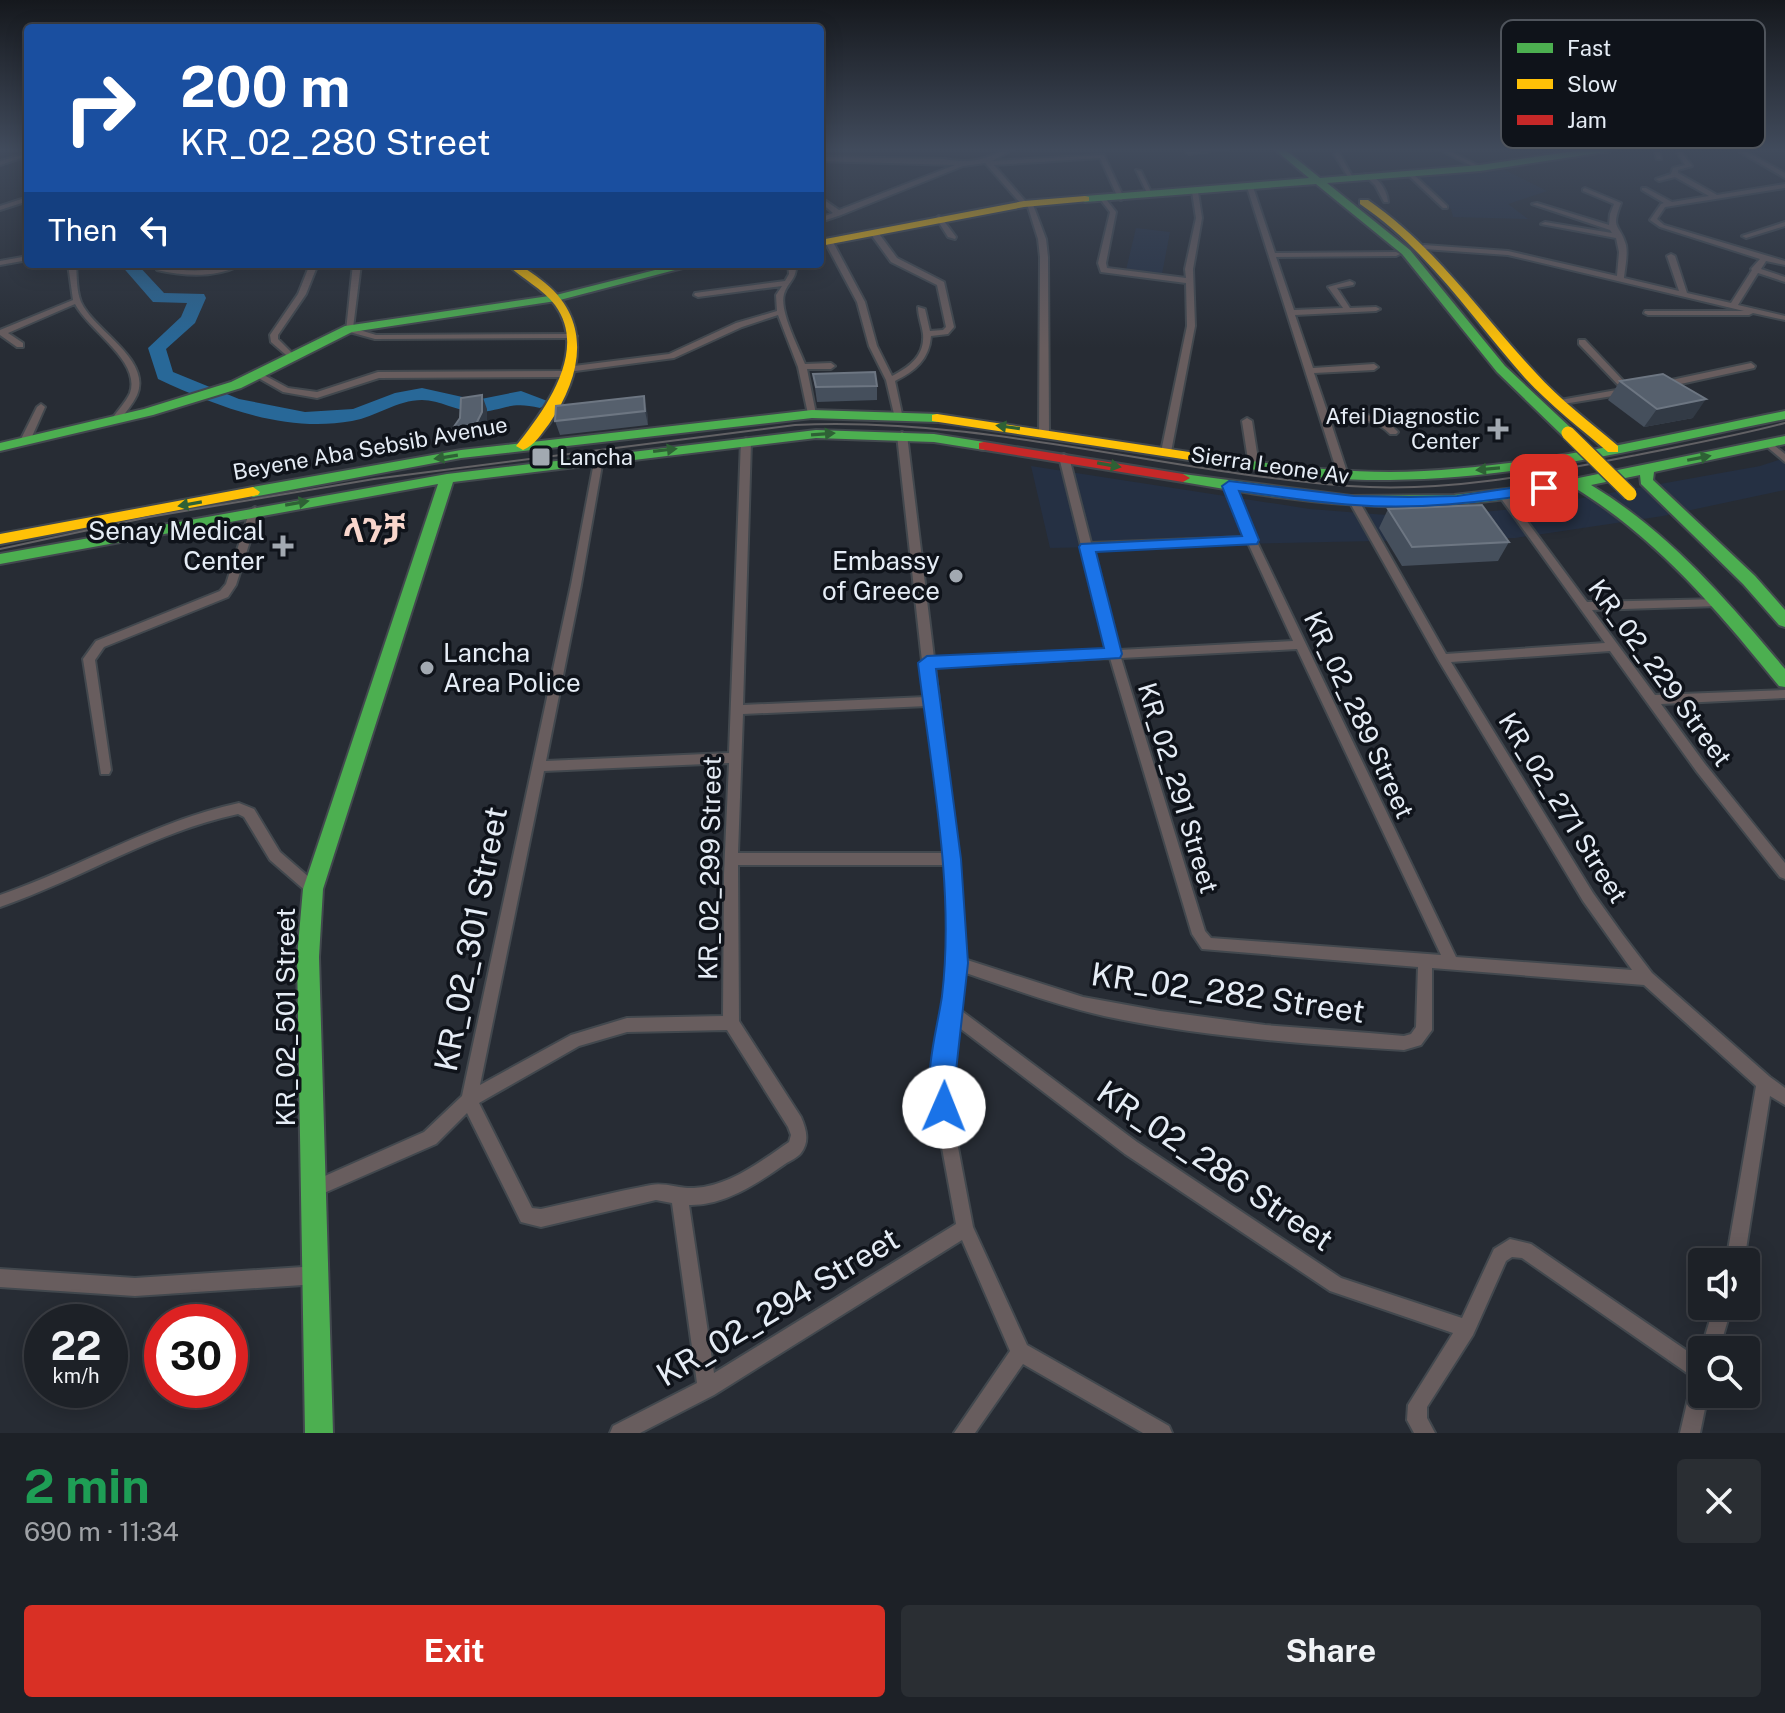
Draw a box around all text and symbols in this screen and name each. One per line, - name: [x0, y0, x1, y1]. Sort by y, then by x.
- legend: [1501, 20, 1765, 148]
- text: Fast: [1567, 35, 1611, 61]
- text: 200 m: [180, 54, 350, 120]
- icon: right: [48, 56, 152, 160]
- text: Slow: [1567, 71, 1617, 97]
- text: Jam: [1567, 107, 1607, 133]
- text: KR_02_280 Street: [180, 121, 491, 163]
- icon: left: [133, 208, 177, 252]
- text: Then: [48, 212, 117, 248]
- place label: Afei Diagnostic Center: [1325, 403, 1480, 454]
- street label: Beyene Aba Sebsib Avenue: [231, 411, 509, 485]
- marker: Afei Diagnostic Center: [1487, 418, 1509, 440]
- one-way arrow: [995, 420, 1020, 433]
- one-way arrow: [811, 427, 836, 440]
- street label: Sierra Leone Av: [1189, 441, 1351, 489]
- place label: Lancha: [559, 444, 633, 470]
- one-way arrow: [653, 444, 678, 457]
- marker: Lancha: [530, 446, 552, 468]
- one-way arrow: [433, 451, 458, 464]
- one-way arrow: [1686, 451, 1711, 463]
- pin: [1510, 454, 1578, 522]
- one-way arrow: [1097, 460, 1122, 472]
- one-way arrow: [1475, 463, 1500, 476]
- icon: arrive: [1522, 466, 1566, 510]
- one-way arrow: [284, 496, 309, 509]
- one-way arrow: [177, 498, 202, 510]
- district label: ላንቻ: [343, 510, 405, 550]
- place label: Senay Medical Center: [88, 515, 265, 576]
- marker: Senay Medical Center: [272, 535, 294, 557]
- place label: Embassy of Greece: [822, 545, 940, 606]
- marker: Embassy of Greece: [947, 567, 965, 585]
- street label: KR_02_229 Street: [1582, 573, 1739, 772]
- street label: KR_02_289 Street: [1298, 606, 1421, 823]
- place label: Lancha Area Police: [443, 637, 581, 698]
- marker: Lancha Area Police: [418, 659, 436, 677]
- street label: KR_02_291 Street: [1132, 679, 1225, 897]
- street label: KR_02_271 Street: [1492, 707, 1634, 909]
- street label: KR_02_299 Street: [692, 756, 727, 980]
- street label: KR_02_301 Street: [427, 803, 514, 1074]
- street label: KR_02_501 Street: [270, 908, 301, 1126]
- street label: KR_02_282 Street: [1089, 955, 1367, 1030]
- position arrow: [902, 1065, 986, 1149]
- street label: KR_02_286 Street: [1090, 1073, 1340, 1258]
- street label: KR_02_294 Street: [650, 1220, 906, 1394]
- map controls: [1688, 1248, 1760, 1408]
- button: sound: [1688, 1248, 1760, 1320]
- speed limit sign: 30: [144, 1304, 248, 1408]
- text: 22: [51, 1322, 101, 1369]
- button: search: [1688, 1336, 1760, 1408]
- text: km/h: [52, 1364, 100, 1388]
- text: 2 min: [24, 1457, 150, 1514]
- button: close: [1677, 1459, 1761, 1543]
- text: 690 m · 11:34: [24, 1516, 179, 1547]
- button: Exit: [24, 1605, 885, 1697]
- button: Share: [901, 1605, 1761, 1697]

